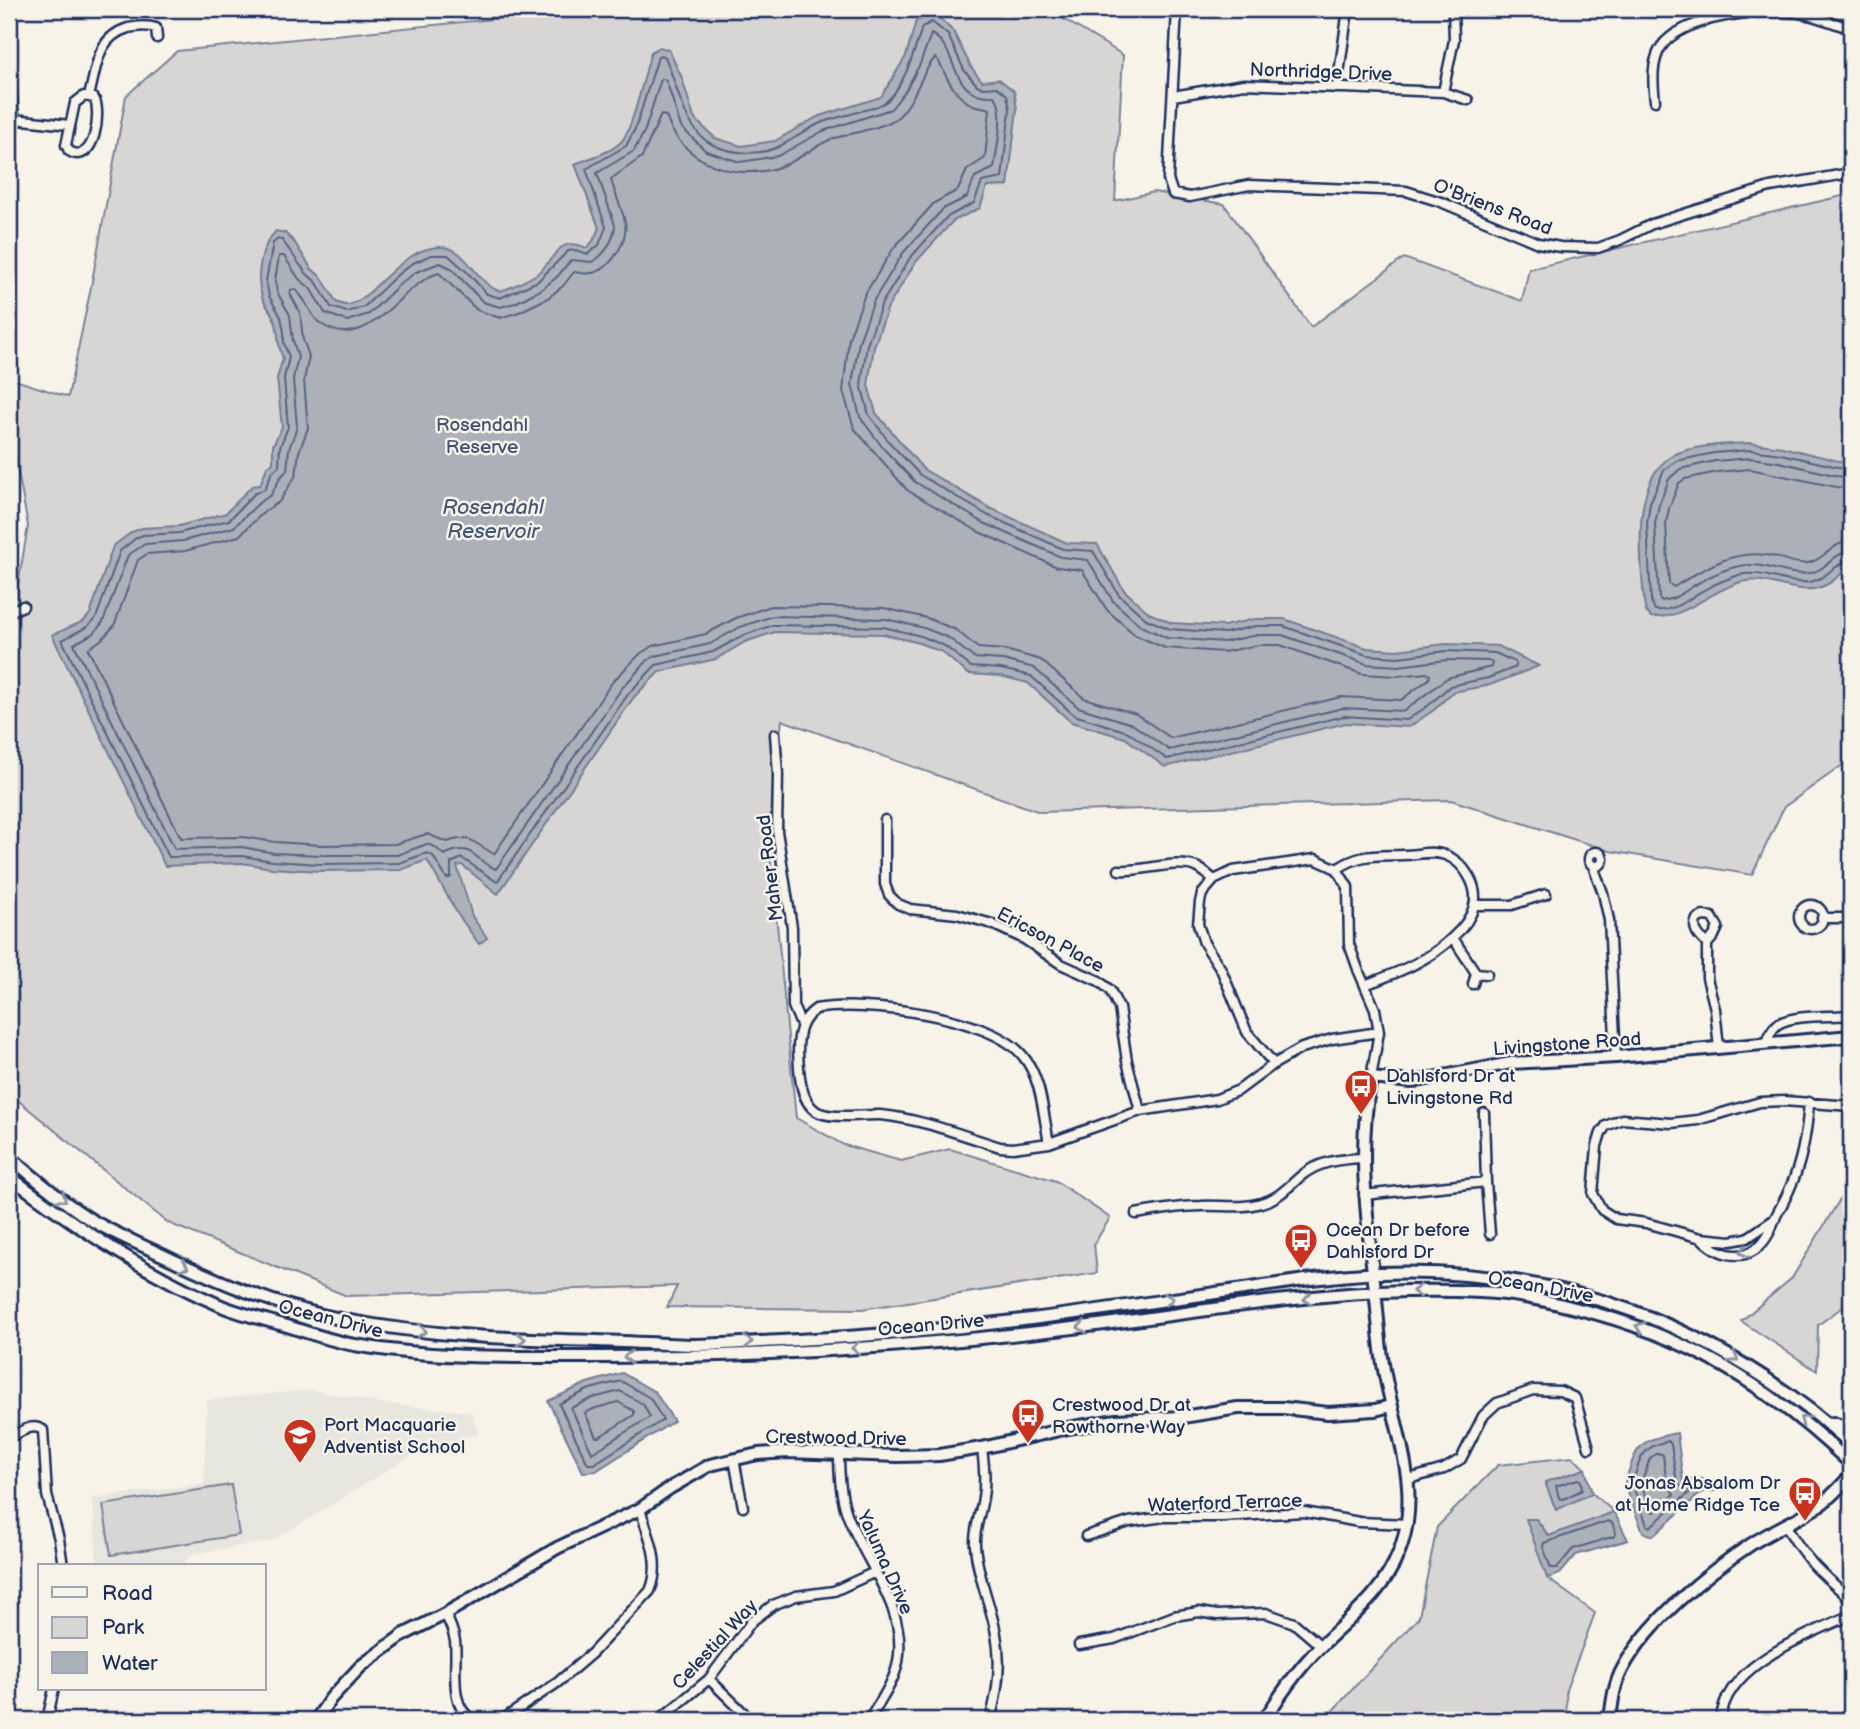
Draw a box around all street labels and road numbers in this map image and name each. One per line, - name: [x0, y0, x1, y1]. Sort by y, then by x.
- street label: Northridge Drive: [1249, 59, 1393, 86]
- street label: O'Briens Road: [1430, 174, 1555, 241]
- street label: Maher Road: [753, 813, 788, 922]
- street label: Ericson Place: [993, 902, 1108, 978]
- street label: Livingstone Road: [1492, 1028, 1642, 1061]
- street label: Ocean Drive: [1486, 1267, 1595, 1308]
- street label: Ocean Drive: [276, 1295, 385, 1344]
- street label: Ocean Drive: [877, 1309, 985, 1342]
- street label: Crestwood Drive: [765, 1426, 907, 1451]
- street label: Waterford Terrace: [1147, 1489, 1303, 1518]
- street label: Yaluma Drive: [851, 1506, 918, 1618]
- street label: Celestial Way: [668, 1595, 763, 1695]

